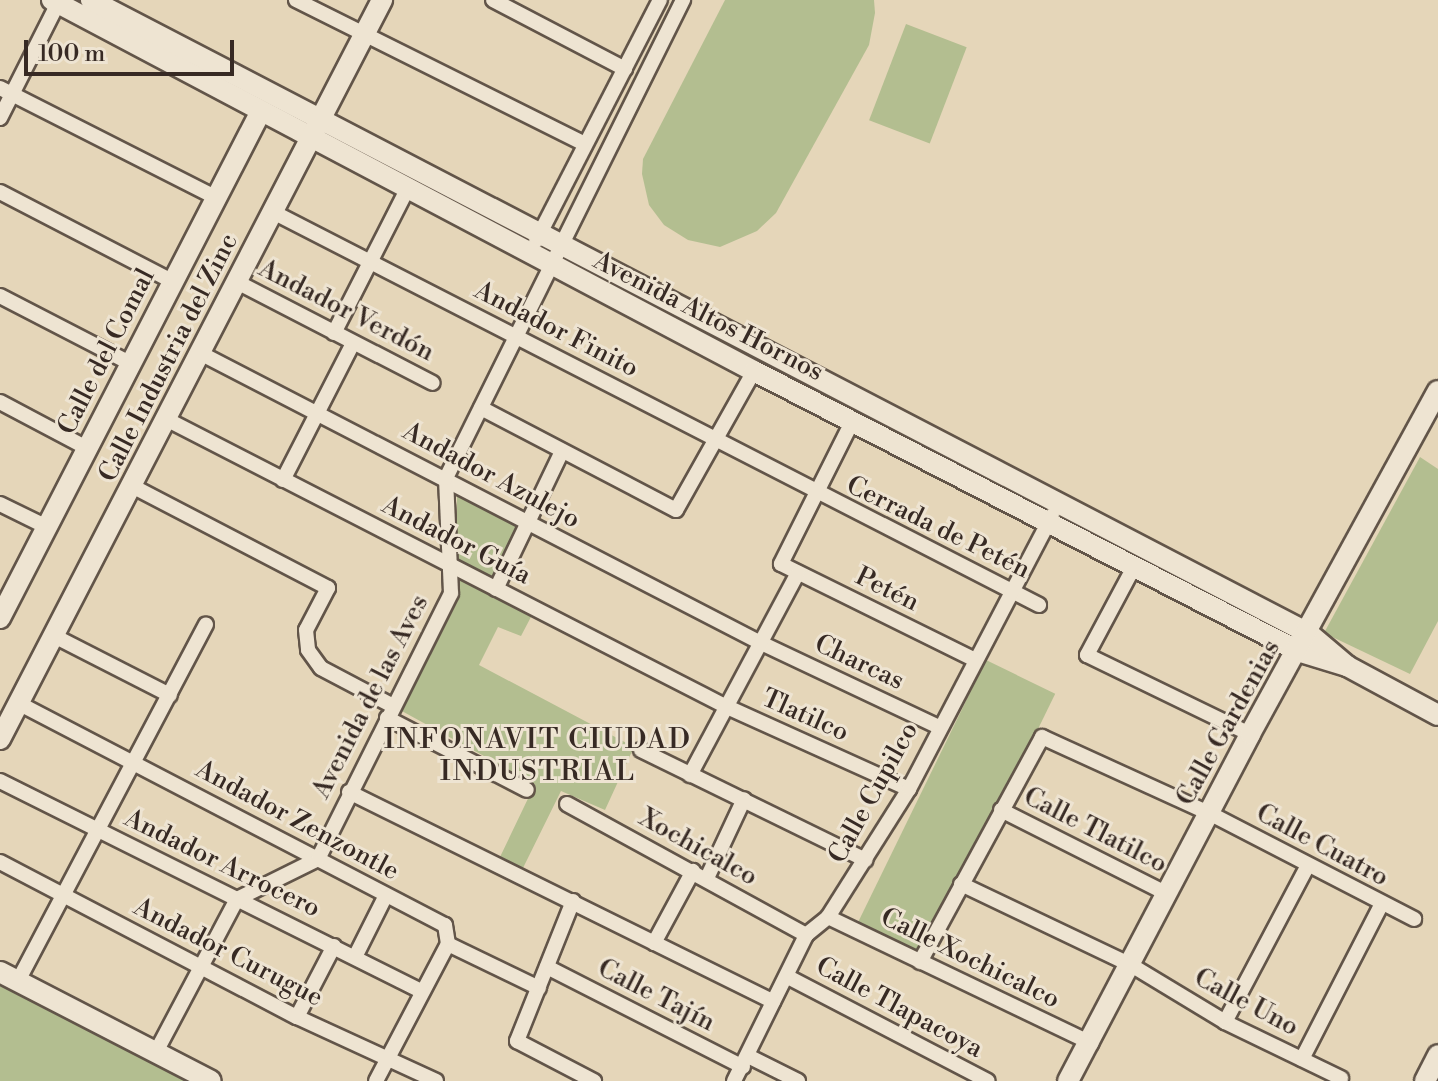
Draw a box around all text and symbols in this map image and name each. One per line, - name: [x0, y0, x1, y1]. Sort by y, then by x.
- scale bar: [28, 24, 238, 74]
- text: 100 m: [38, 39, 105, 69]
- street label: Calle Industria del Zinc: [93, 229, 245, 487]
- street label: Avenida Altos Hornos: [588, 245, 828, 389]
- street label: Andador Verdón: [253, 253, 439, 369]
- street label: Calle del Comal: [52, 264, 162, 440]
- street label: Andador Finito: [469, 275, 643, 385]
- street label: Andador Azulejo: [397, 416, 585, 536]
- street label: Cerrada de Petén: [841, 470, 1035, 586]
- street label: Andador Guía: [376, 490, 536, 592]
- street label: Petén: [850, 561, 924, 619]
- street label: Avenida de las Aves: [306, 590, 436, 804]
- street label: Charcas: [809, 629, 909, 697]
- street label: Calle Gardenias: [1171, 635, 1287, 811]
- street label: Tlatilco: [757, 683, 853, 749]
- street label: Calle Cupilco: [822, 717, 926, 869]
- district label: INFONAVIT CIUDAD INDUSTRIAL: [384, 723, 692, 789]
- street label: Andador Zenzontle: [190, 754, 404, 888]
- street label: Calle Tlatilco: [1018, 782, 1172, 880]
- street label: Calle Cuatro: [1250, 798, 1394, 894]
- street label: Andador Arrocero: [119, 803, 325, 925]
- street label: Xochicalco: [633, 803, 763, 893]
- street label: Andador Curugue: [128, 892, 328, 1014]
- street label: Calle Xochicalco: [875, 902, 1065, 1016]
- street label: Calle Tlapacoya: [810, 951, 988, 1065]
- street label: Calle Tajín: [592, 953, 720, 1039]
- street label: Calle Uno: [1189, 963, 1303, 1043]

